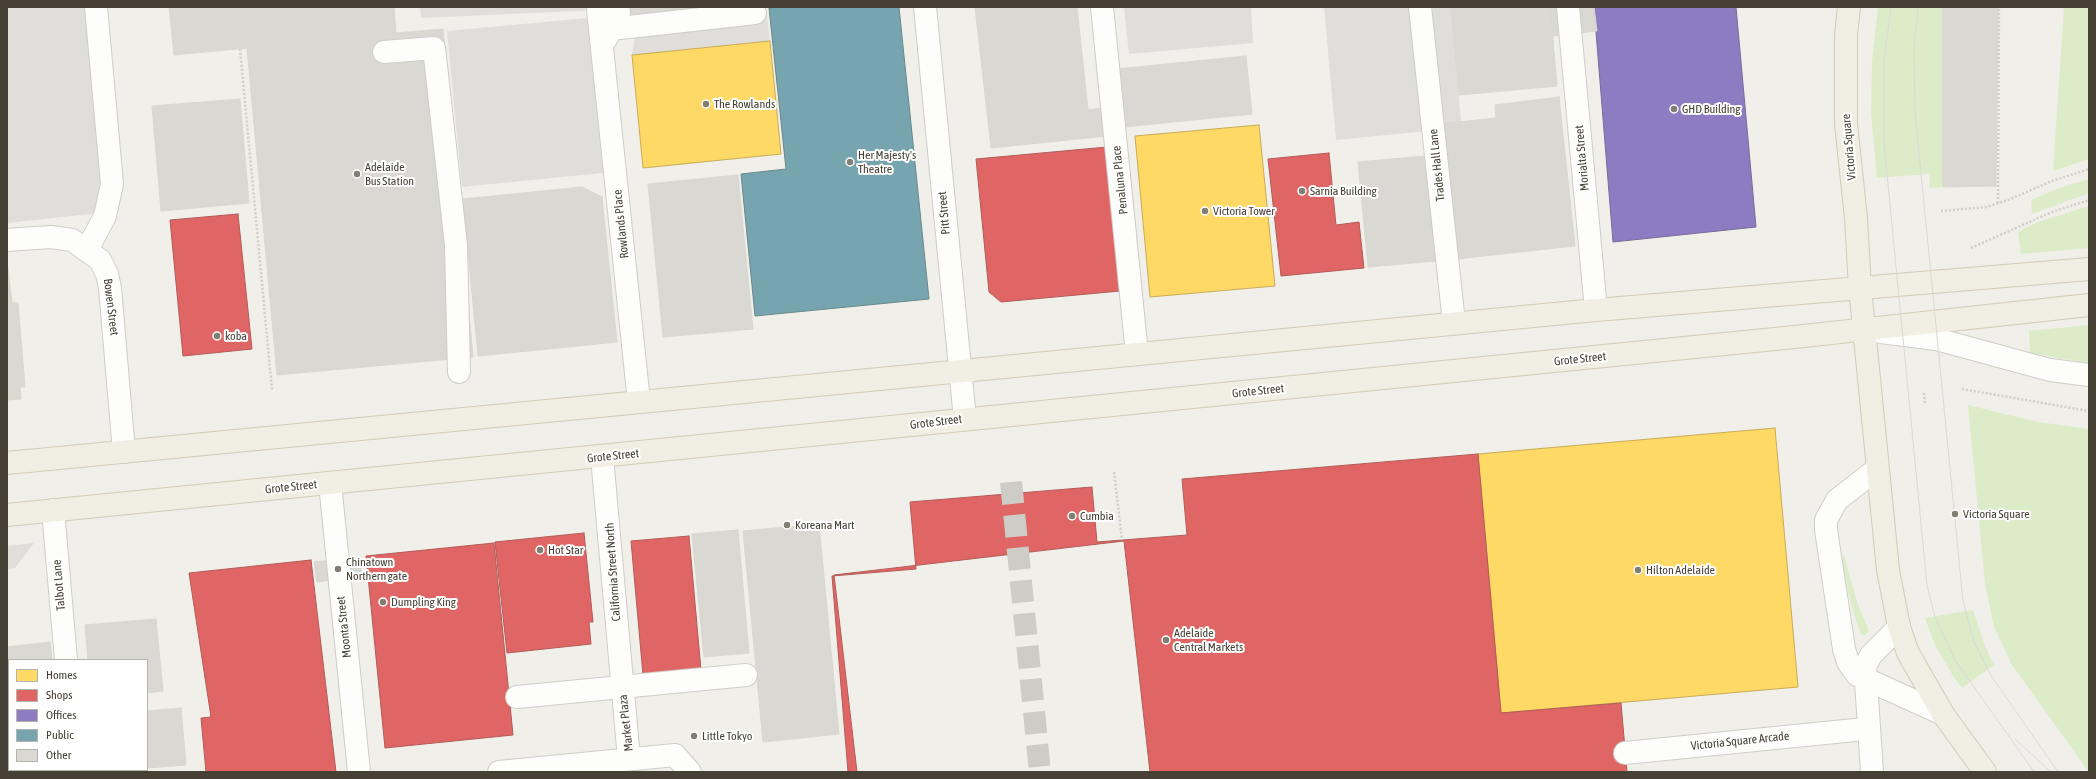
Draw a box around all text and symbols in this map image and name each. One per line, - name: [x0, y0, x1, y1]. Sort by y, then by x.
- place label: The Rowlands: [714, 97, 775, 111]
- marker: The Rowlands: [701, 99, 711, 109]
- place label: GHD Building: [1682, 102, 1740, 116]
- marker: GHD Building: [1669, 104, 1679, 114]
- street label: Victoria Square: [1839, 113, 1859, 181]
- street label: Morialta Street: [1572, 125, 1592, 191]
- street label: Trades Hall Lane: [1426, 128, 1448, 202]
- street label: Penaluna Place: [1109, 145, 1131, 215]
- place label: Her Majesty's Theatre: [858, 148, 916, 176]
- marker: Her Majesty's Theatre: [845, 157, 855, 167]
- place label: Adelaide Bus Station: [365, 160, 414, 188]
- marker: Adelaide Bus Station: [352, 169, 362, 179]
- place label: Sarnia Building: [1310, 184, 1377, 198]
- marker: Sarnia Building: [1297, 186, 1307, 196]
- street label: Rowlands Place: [610, 189, 632, 259]
- street label: Pitt Street: [935, 191, 953, 235]
- place label: Victoria Tower: [1213, 204, 1275, 218]
- marker: Victoria Tower: [1200, 206, 1210, 216]
- street label: Bowen Street: [100, 278, 122, 336]
- place label: koba: [225, 329, 247, 343]
- marker: koba: [212, 331, 222, 341]
- street label: Grote Street: [1553, 349, 1607, 369]
- street label: Grote Street: [1231, 381, 1285, 401]
- street label: Grote Street: [909, 412, 963, 432]
- street label: Grote Street: [586, 446, 640, 466]
- street label: Grote Street: [264, 477, 318, 497]
- place label: Victoria Square: [1963, 507, 2030, 521]
- place label: Cumbia: [1080, 509, 1114, 523]
- marker: Victoria Square: [1950, 509, 1960, 519]
- marker: Cumbia: [1067, 511, 1077, 521]
- place label: Koreana Mart: [795, 518, 854, 532]
- marker: Koreana Mart: [782, 520, 792, 530]
- street label: California Street North: [602, 522, 624, 622]
- place label: Hot Star: [548, 543, 583, 557]
- marker: Hot Star: [535, 545, 545, 555]
- place label: Chinatown Northern gate: [346, 555, 407, 583]
- street label: Talbot Lane: [50, 559, 68, 611]
- place label: Hilton Adelaide: [1646, 563, 1715, 577]
- marker: Chinatown Northern gate: [333, 564, 343, 574]
- marker: Hilton Adelaide: [1633, 565, 1643, 575]
- street label: Moonta Street: [334, 595, 354, 659]
- place label: Dumpling King: [391, 595, 456, 609]
- marker: Dumpling King: [378, 597, 388, 607]
- place label: Adelaide Central Markets: [1174, 626, 1243, 654]
- marker: Adelaide Central Markets: [1161, 635, 1171, 645]
- legend: [8, 659, 148, 771]
- text: Homes: [46, 668, 77, 682]
- text: Shops: [46, 688, 72, 702]
- street label: Market Plaza: [616, 694, 636, 752]
- text: Offices: [46, 708, 76, 722]
- text: Public: [46, 728, 74, 742]
- place label: Little Tokyo: [702, 729, 752, 743]
- street label: Victoria Square Arcade: [1690, 729, 1790, 753]
- marker: Little Tokyo: [689, 731, 699, 741]
- text: Other: [46, 748, 71, 762]

